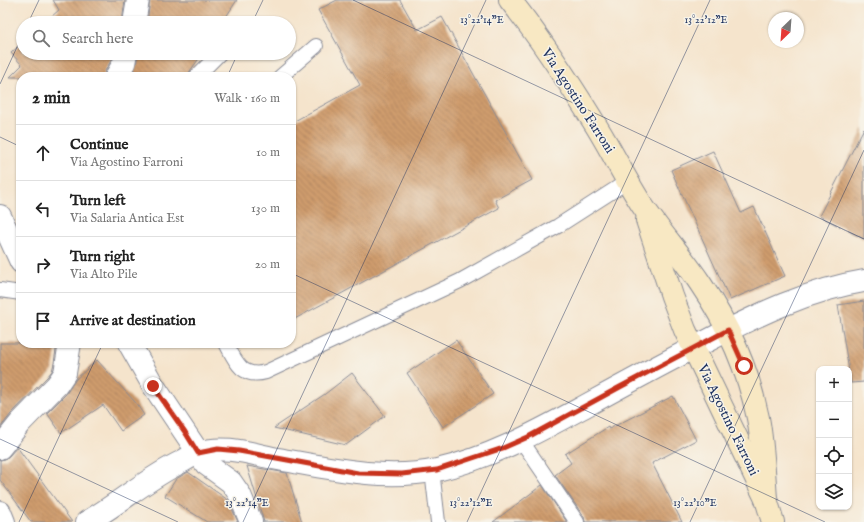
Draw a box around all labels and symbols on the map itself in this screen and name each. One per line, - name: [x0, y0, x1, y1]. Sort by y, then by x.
- north arrow: [768, 12, 804, 48]
- text: 13°22'14"E: [460, 14, 504, 27]
- text: 13°22'12"E: [684, 14, 728, 27]
- street label: Via Agostino Farroni: [537, 44, 619, 157]
- route start: [735, 357, 753, 375]
- street label: Via Agostino Farroni: [693, 360, 763, 479]
- route end: [144, 377, 162, 395]
- text: 13°22'14"E: [225, 497, 269, 510]
- text: 13°22'12"E: [449, 497, 493, 510]
- text: 13°22'10"E: [673, 497, 717, 510]

